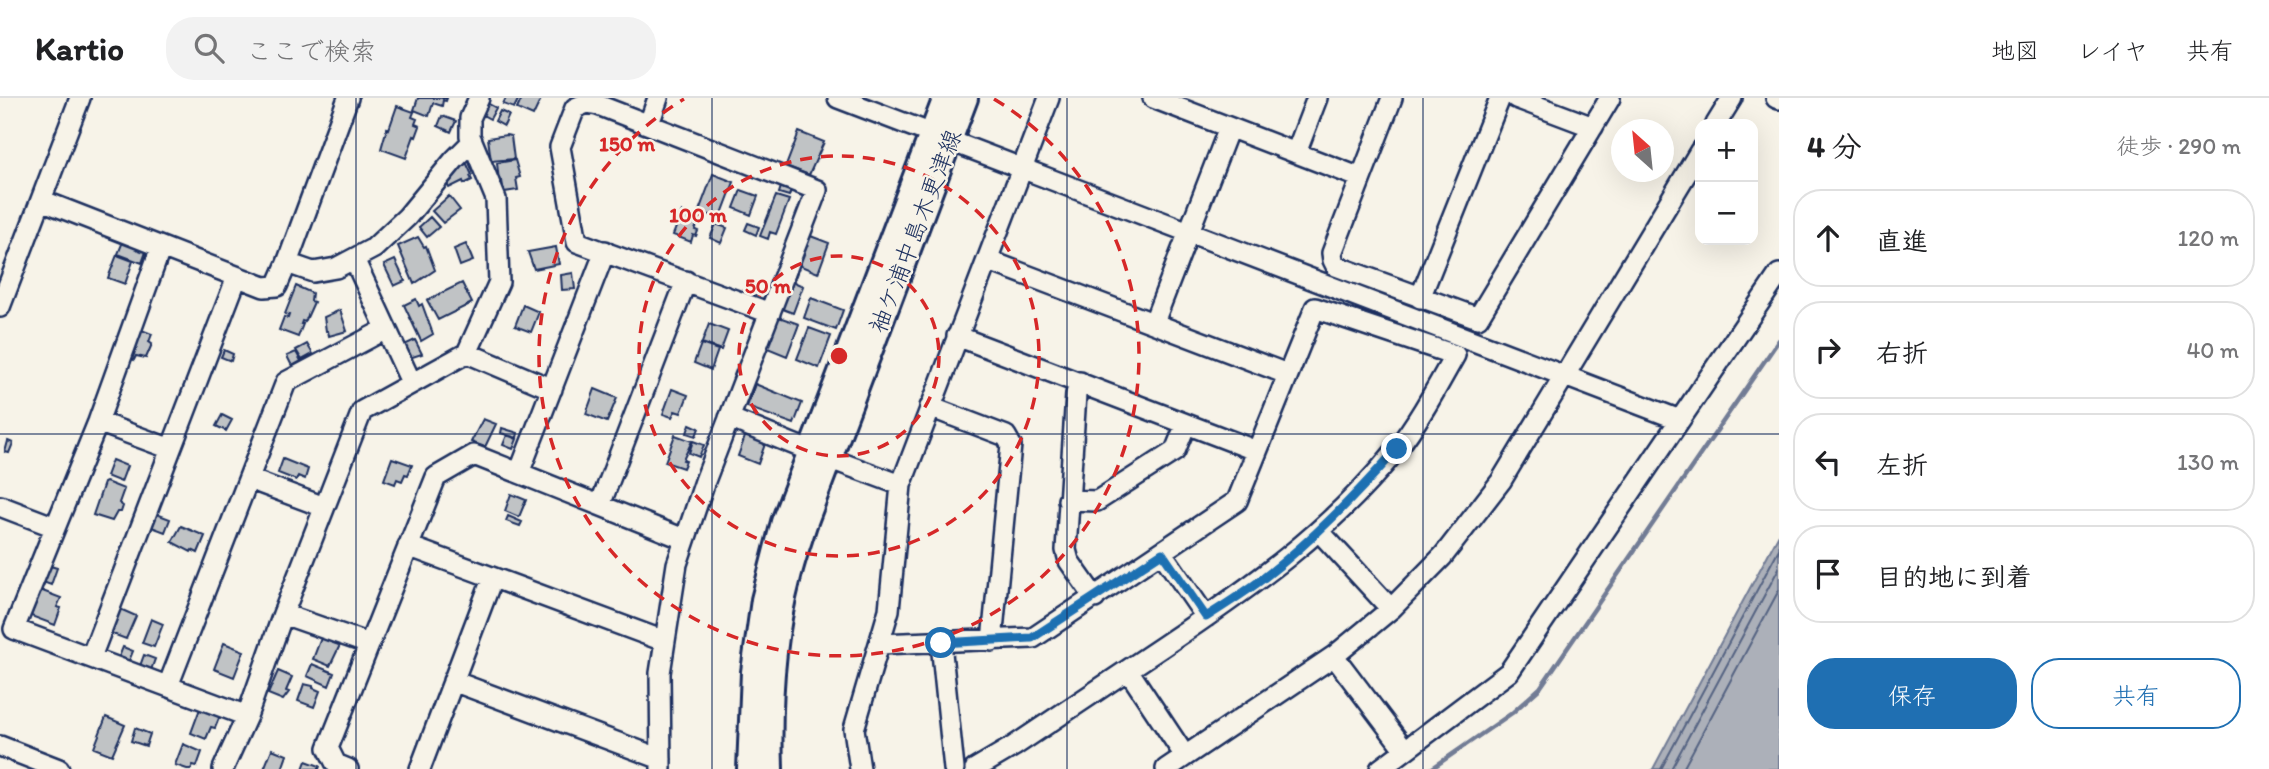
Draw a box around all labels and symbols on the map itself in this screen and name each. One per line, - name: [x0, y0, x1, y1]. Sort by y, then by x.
- north arrow: [1611, 119, 1674, 182]
- street label: 袖ケ浦中島木更津線: [863, 125, 967, 337]
- text: 150 m: [599, 131, 655, 156]
- text: 100 m: [669, 202, 727, 227]
- text: 50 m: [745, 273, 792, 298]
- centre of rings: [827, 344, 851, 368]
- route end: [1381, 433, 1412, 464]
- route start: [925, 627, 956, 658]

